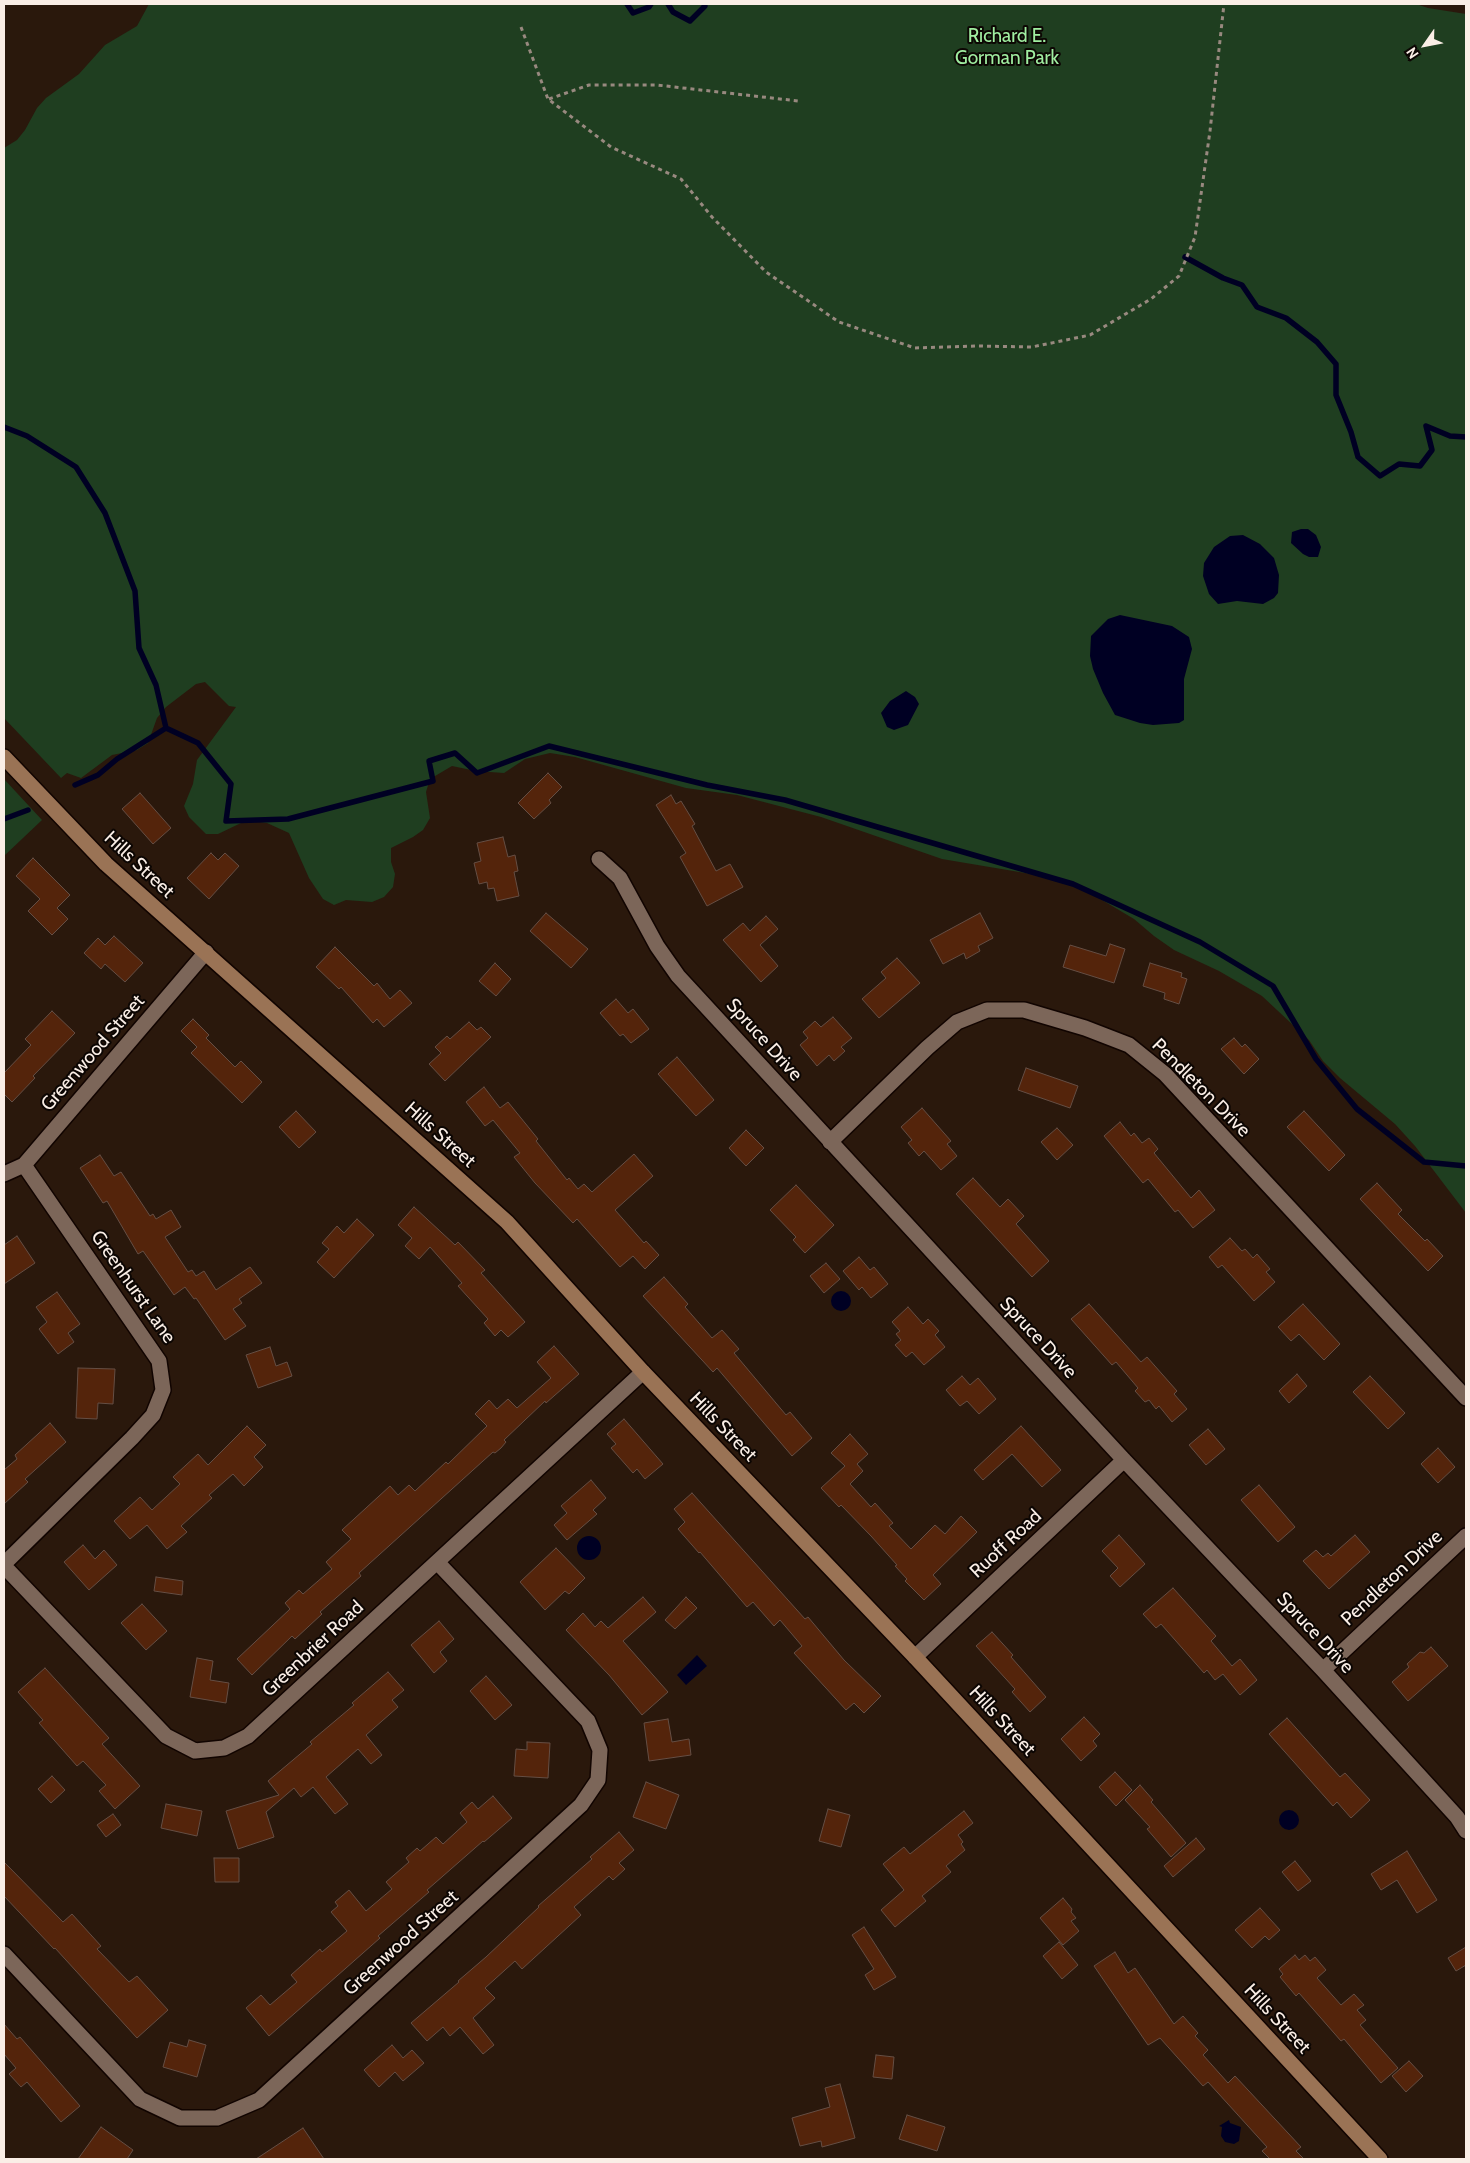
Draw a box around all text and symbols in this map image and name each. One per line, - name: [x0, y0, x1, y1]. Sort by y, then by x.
- north arrow: [1400, 20, 1450, 70]
- park label: Richard E. Gorman Park: [955, 25, 1059, 69]
- text: N: [1402, 44, 1423, 62]
- street label: Hills Street: [99, 827, 179, 903]
- street label: Greenwood Street: [36, 990, 150, 1116]
- street label: Spruce Drive: [721, 994, 807, 1086]
- street label: Pendleton Drive: [1147, 1034, 1255, 1142]
- street label: Hills Street: [400, 1097, 480, 1173]
- street label: Greenhurst Lane: [86, 1226, 180, 1348]
- street label: Spruce Drive: [995, 1293, 1081, 1383]
- street label: Hills Street: [685, 1388, 761, 1466]
- street label: Ruoff Road: [965, 1505, 1047, 1583]
- street label: Pendleton Drive: [1337, 1525, 1447, 1631]
- street label: Spruce Drive: [1272, 1588, 1358, 1678]
- street label: Greenbrier Road: [258, 1596, 368, 1702]
- street label: Hills Street: [964, 1681, 1040, 1761]
- street label: Greenwood Street: [339, 1885, 463, 2001]
- street label: Hills Street: [1239, 1979, 1315, 2059]

